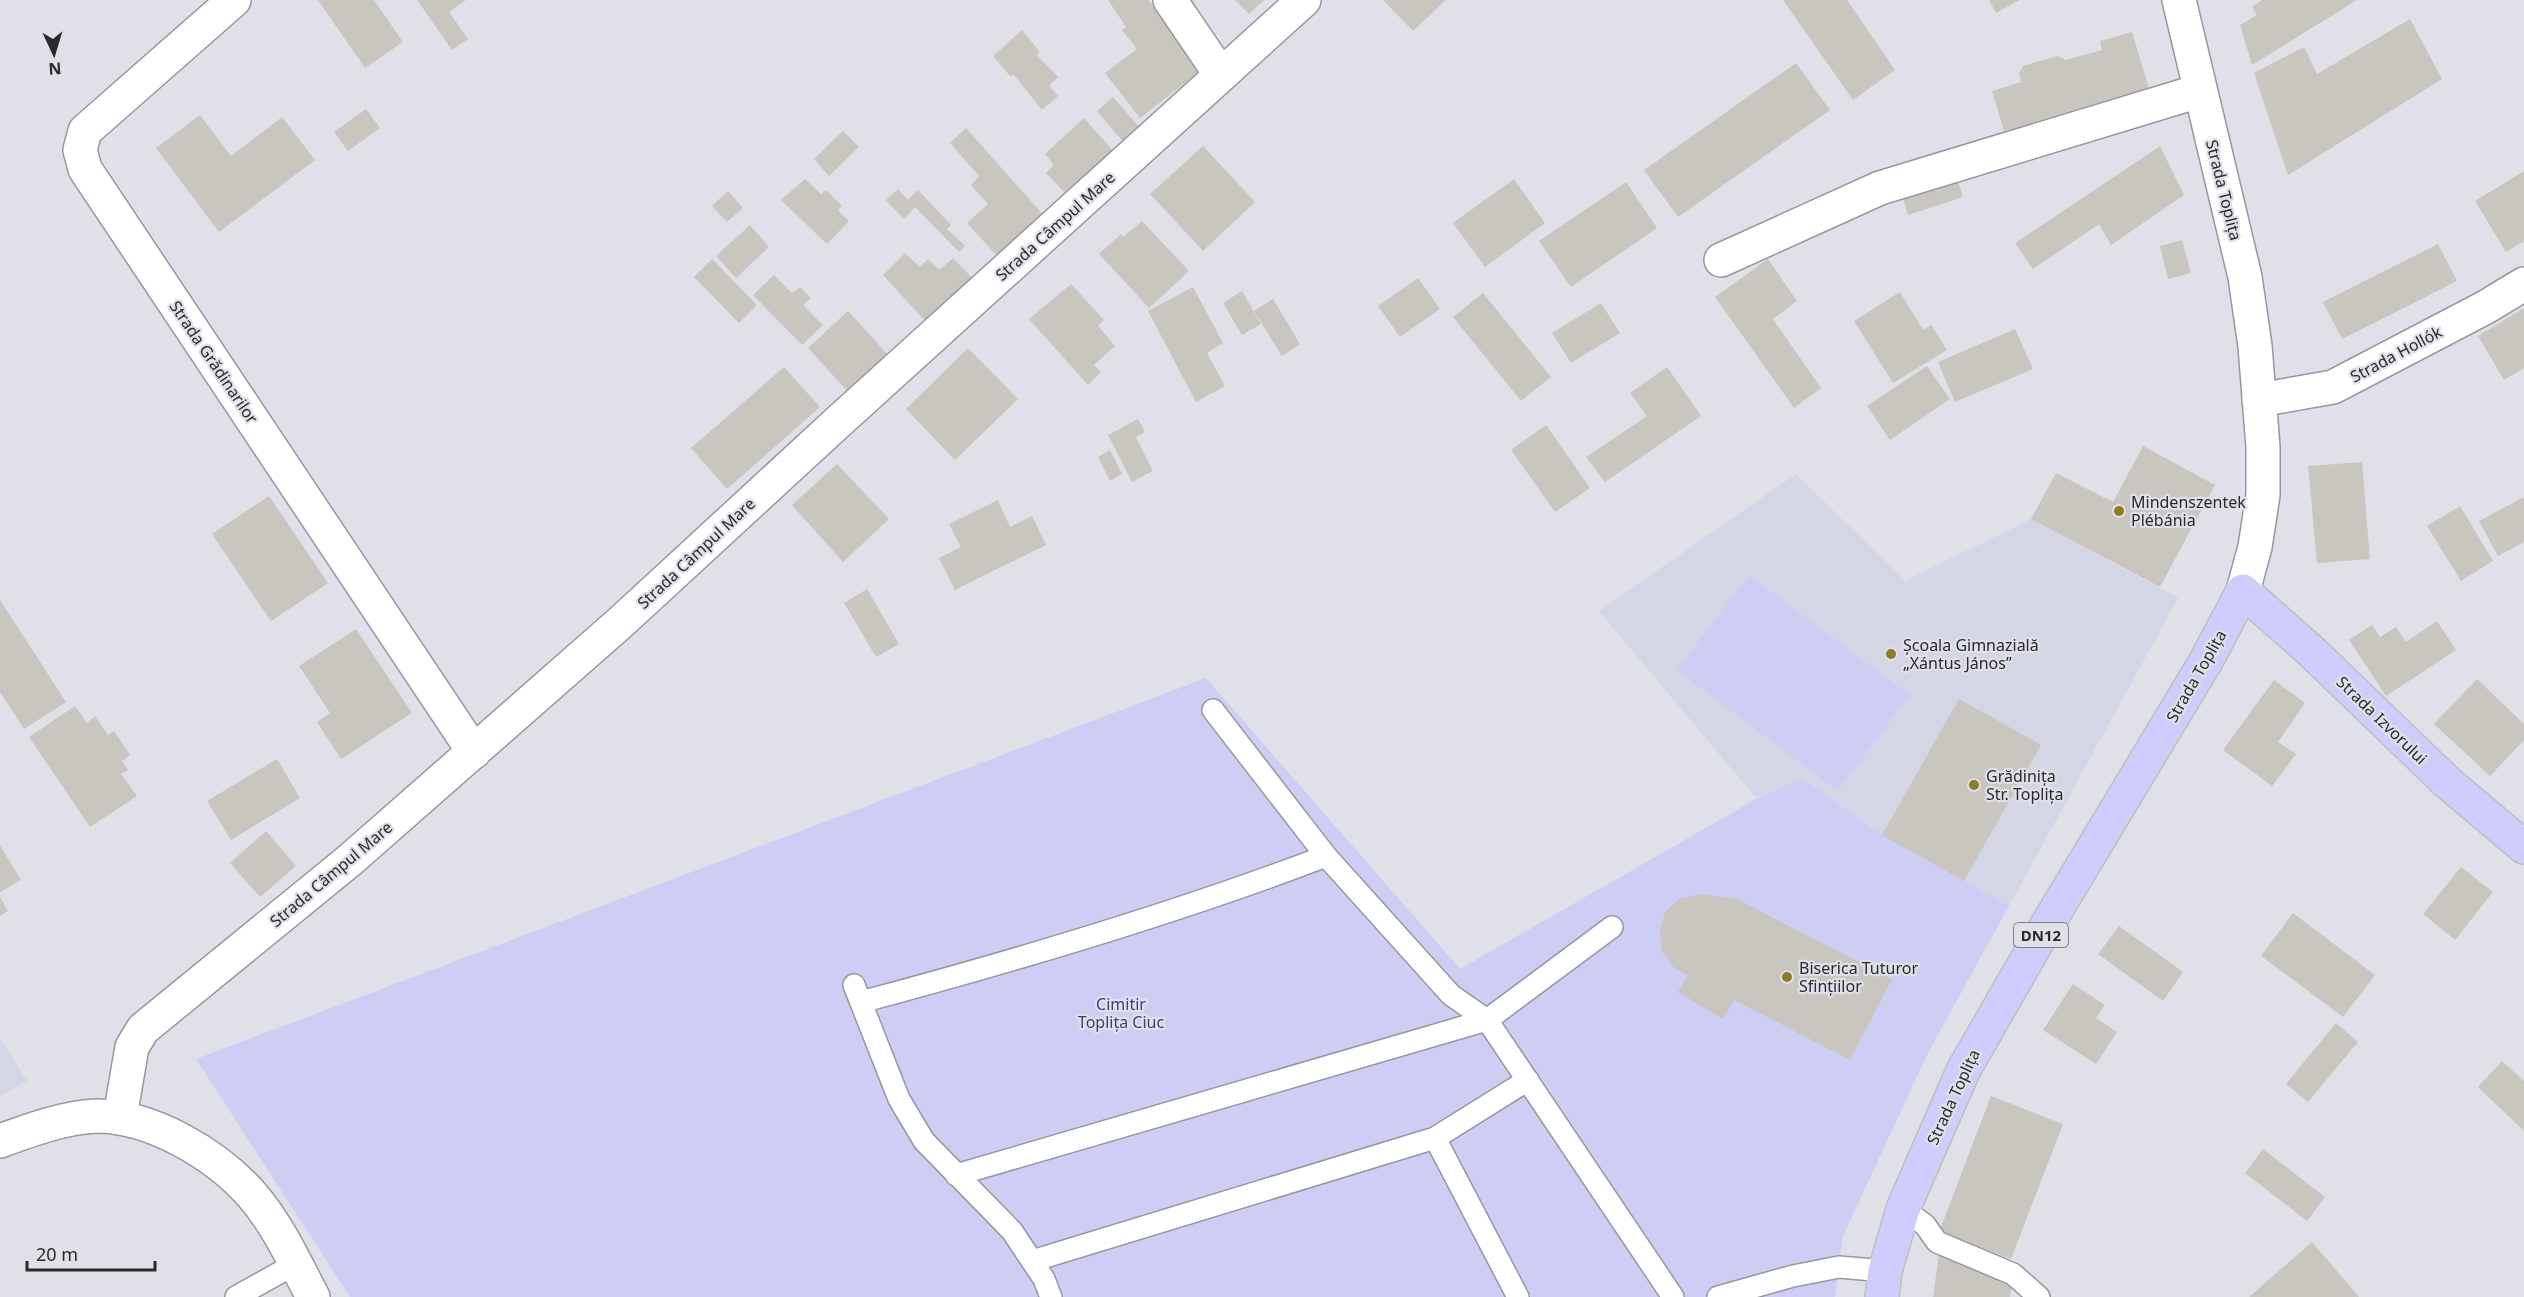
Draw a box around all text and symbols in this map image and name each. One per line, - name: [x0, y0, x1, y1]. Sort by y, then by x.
- north arrow: [24, 24, 84, 84]
- text: N: [48, 58, 62, 80]
- street label: Strada Toplița: [2201, 137, 2247, 243]
- street label: Strada Câmpul Mare: [991, 166, 1119, 286]
- street label: Strada Grădinarilor: [165, 296, 264, 428]
- street label: Strada Hollók: [2346, 320, 2446, 387]
- place label: Mindenszentek Plébánia: [2131, 491, 2246, 531]
- street label: Strada Câmpul Mare: [632, 493, 760, 613]
- marker: Mindenszentek Plébánia: [2112, 504, 2126, 518]
- street label: Strada Toplița: [2161, 626, 2231, 726]
- place label: Școala Gimnazială „Xántus János”: [1903, 634, 2039, 674]
- marker: Școala Gimnazială „Xántus János”: [1884, 647, 1898, 661]
- street label: Strada Izvorului: [2332, 671, 2432, 769]
- place label: Grădinița Str. Toplița: [1986, 765, 2063, 805]
- marker: Grădinița Str. Toplița: [1967, 778, 1981, 792]
- street label: Strada Câmpul Mare: [265, 816, 397, 932]
- road number: DN12: [2014, 923, 2068, 947]
- place label: Biserica Tuturor Sfințiilor: [1799, 957, 1918, 997]
- marker: Biserica Tuturor Sfințiilor: [1780, 970, 1794, 984]
- park label: Cimitir Toplița Ciuc: [1078, 993, 1164, 1033]
- street label: Strada Toplița: [1921, 1046, 1985, 1148]
- scale bar: [27, 1234, 154, 1272]
- text: 20 m: [36, 1242, 78, 1266]

